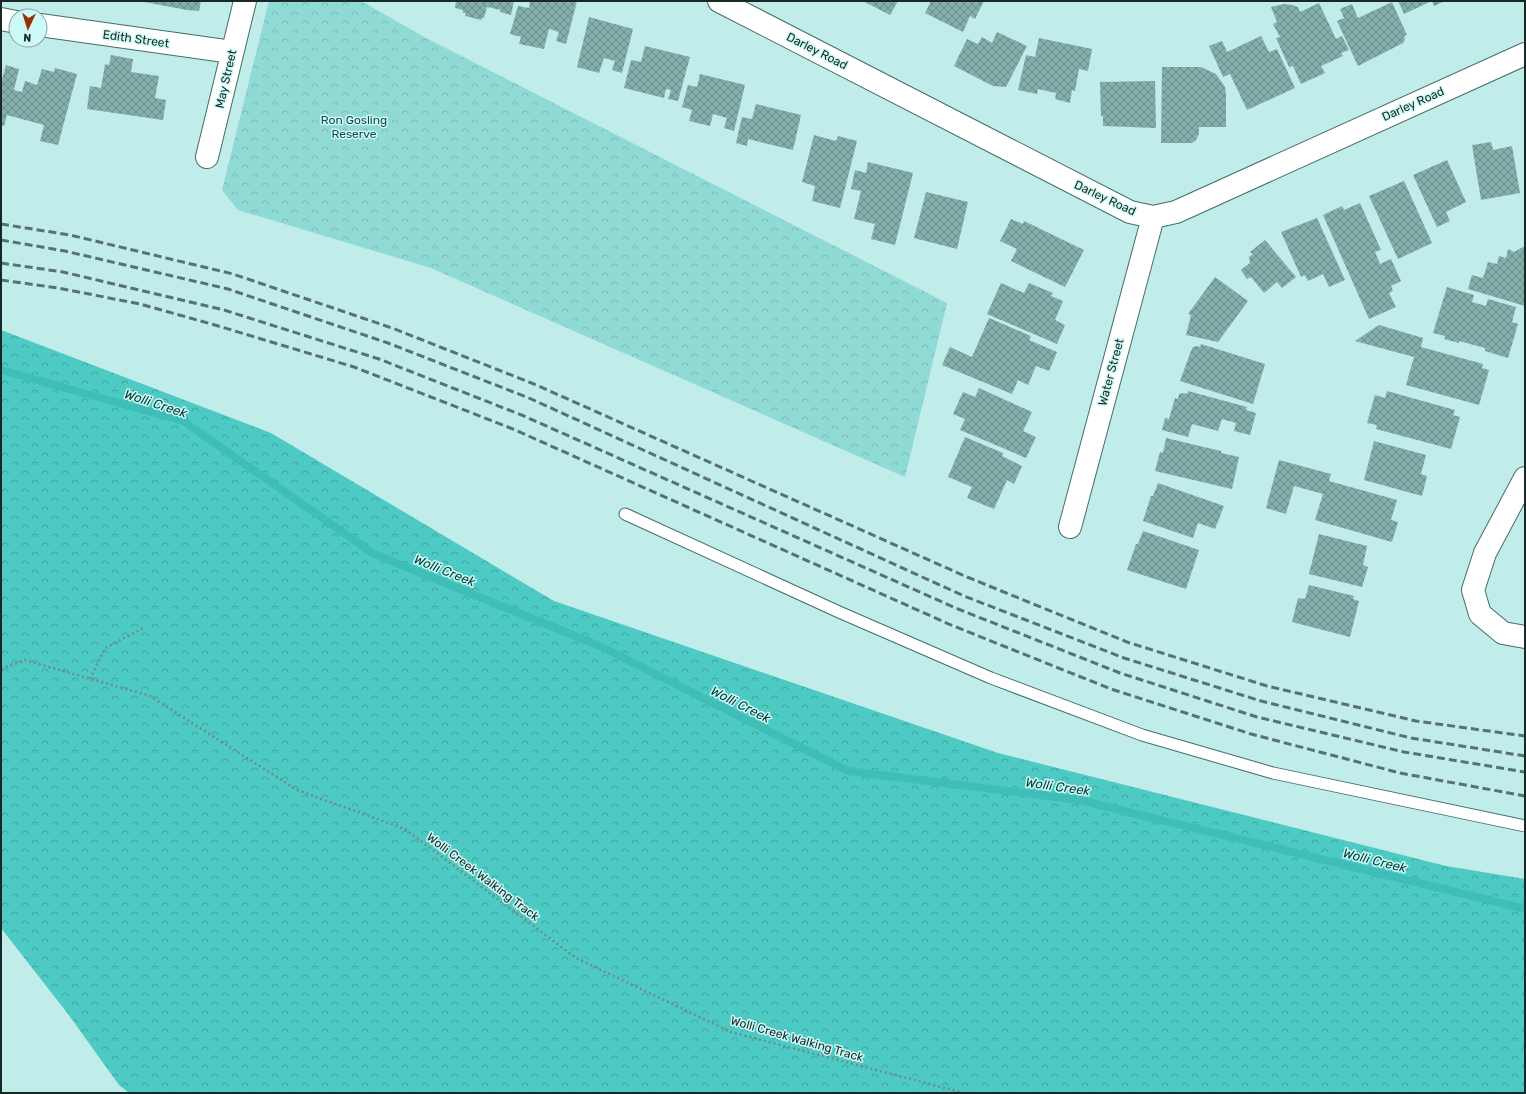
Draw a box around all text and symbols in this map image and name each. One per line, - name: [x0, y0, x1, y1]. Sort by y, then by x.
- north arrow: [8, 8, 48, 48]
- street label: Edith Street: [102, 27, 170, 51]
- street label: Darley Road: [784, 30, 850, 72]
- text: N: [23, 31, 32, 44]
- street label: May Street: [212, 48, 240, 110]
- street label: Darley Road: [1380, 84, 1446, 124]
- park label: Ron Gosling Reserve: [321, 113, 387, 141]
- street label: Darley Road: [1072, 178, 1138, 218]
- street label: Water Street: [1095, 336, 1127, 407]
- water label: Wolli Creek: [123, 386, 189, 421]
- water label: Wolli Creek: [412, 551, 478, 590]
- water label: Wolli Creek: [708, 683, 773, 726]
- water label: Wolli Creek: [1025, 775, 1091, 798]
- street label: Wolli Creek Walking Track: [424, 830, 543, 924]
- water label: Wolli Creek: [1342, 845, 1409, 876]
- street label: Wolli Creek Walking Track: [729, 1013, 866, 1065]

